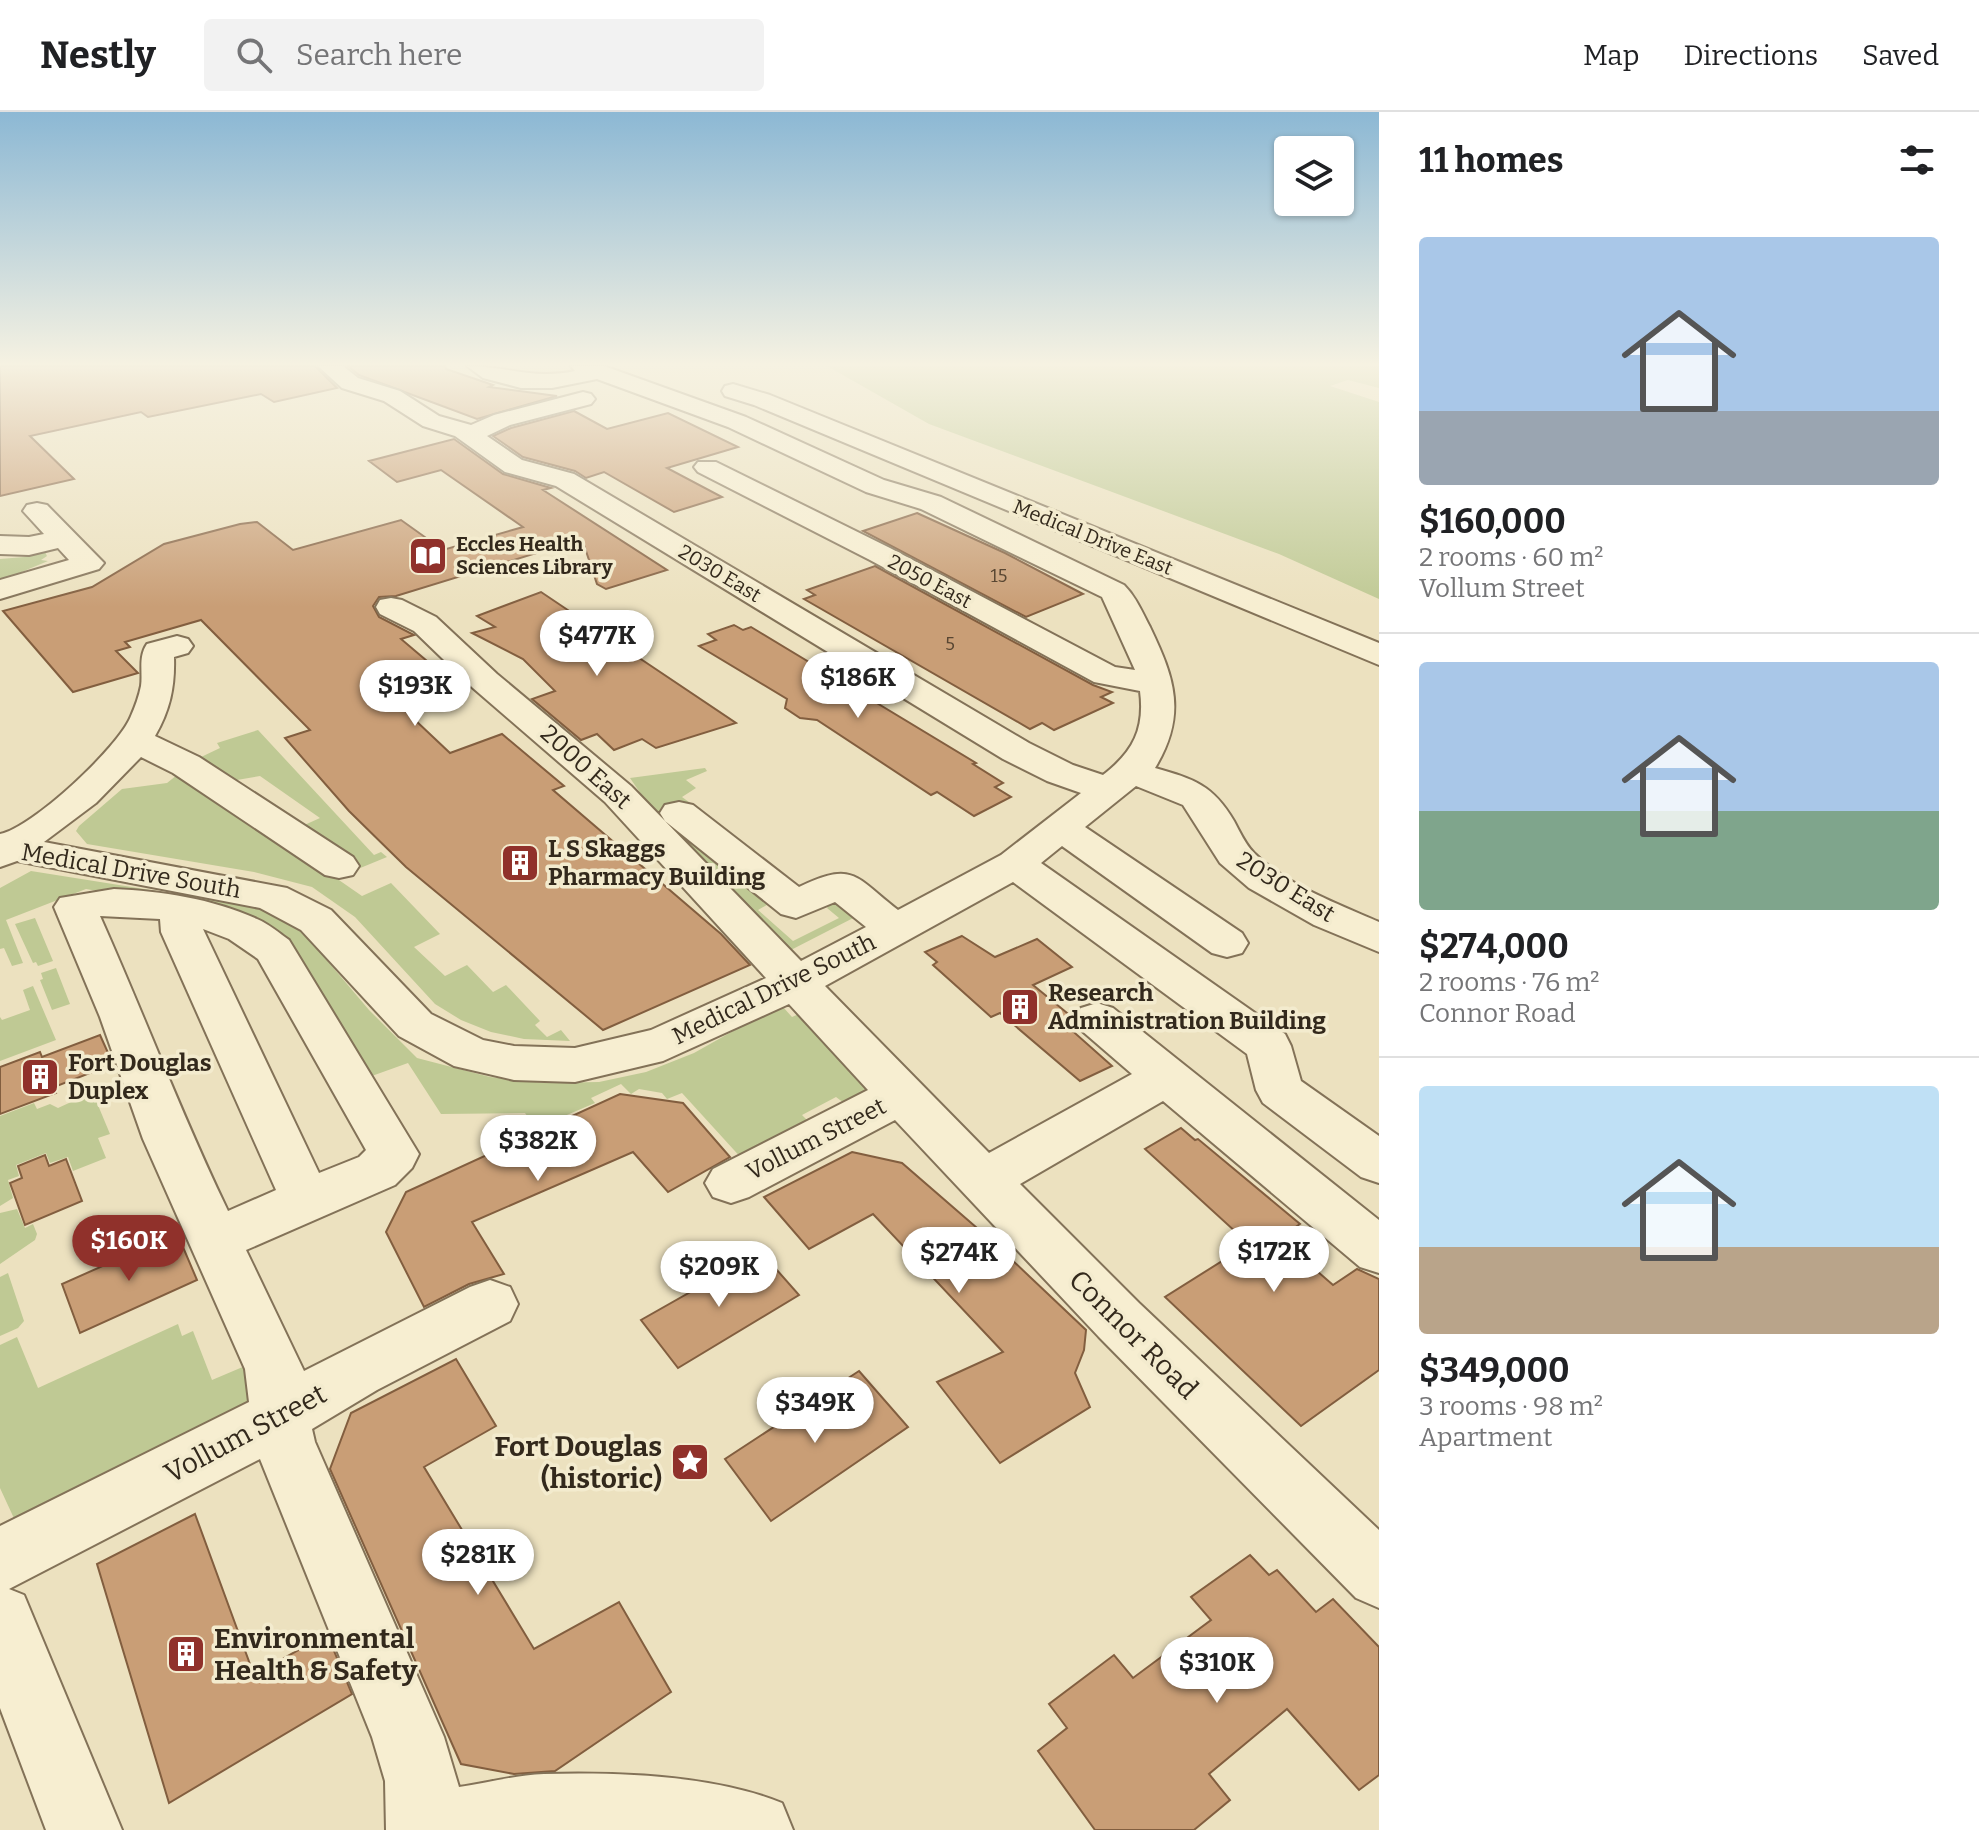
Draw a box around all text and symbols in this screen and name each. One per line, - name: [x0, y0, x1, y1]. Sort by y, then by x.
- search box: [204, 19, 764, 91]
- text: Nestly: [40, 32, 156, 78]
- icon: search: [232, 33, 276, 77]
- text: Search here: [296, 37, 462, 73]
- text: Map: [1583, 39, 1639, 72]
- text: Directions: [1683, 39, 1818, 72]
- text: Saved: [1862, 39, 1939, 72]
- map controls: [1274, 136, 1354, 216]
- button: layers: [1274, 136, 1354, 216]
- icon: filters: [1895, 138, 1939, 182]
- text: 11 homes: [1419, 140, 1564, 181]
- icon: home: [1607, 289, 1751, 433]
- street label: Medical Drive East: [1010, 494, 1176, 580]
- text: $160,000: [1419, 501, 1566, 542]
- place label: Eccles Health Sciences Library: [456, 532, 614, 579]
- library icon: Eccles Health Sciences Library: [407, 535, 449, 577]
- street label: 2030 East: [675, 539, 765, 607]
- text: 2 rooms · 60 m²: [1419, 542, 1603, 573]
- street label: 2050 East: [884, 549, 976, 613]
- house number: 15: [991, 565, 1007, 587]
- text: Vollum Street: [1419, 573, 1585, 604]
- pin: $477K: [541, 610, 653, 678]
- text: $477K: [558, 620, 636, 651]
- house number: 5: [945, 633, 955, 655]
- pin: $186K: [802, 652, 914, 720]
- pin: $193K: [359, 660, 471, 728]
- text: $186K: [820, 662, 896, 693]
- text: $193K: [378, 670, 452, 701]
- icon: home: [1607, 714, 1751, 858]
- street label: 2000 East: [535, 719, 637, 815]
- place label: L S Skaggs Pharmacy Building: [548, 835, 766, 891]
- street label: Medical Drive South: [19, 838, 243, 904]
- building icon: L S Skaggs Pharmacy Building: [499, 842, 541, 884]
- street label: 2030 East: [1232, 846, 1340, 928]
- text: $274,000: [1419, 926, 1569, 967]
- street label: Medical Drive South: [668, 928, 880, 1050]
- text: 2 rooms · 76 m²: [1419, 967, 1599, 998]
- place label: Research Administration Building: [1048, 979, 1326, 1035]
- building icon: Research Administration Building: [999, 986, 1041, 1028]
- text: Connor Road: [1419, 998, 1576, 1029]
- place label: Fort Douglas Duplex: [68, 1049, 212, 1105]
- building icon: Fort Douglas Duplex: [19, 1056, 61, 1098]
- street label: Vollum Street: [742, 1092, 891, 1186]
- pin: $382K: [482, 1115, 594, 1183]
- text: $382K: [498, 1125, 578, 1156]
- icon: home: [1607, 1138, 1751, 1282]
- pin: $160K: [73, 1215, 185, 1283]
- text: $160K: [90, 1225, 168, 1256]
- pin: $172K: [1218, 1226, 1330, 1294]
- pin: $274K: [903, 1227, 1015, 1295]
- text: $172K: [1237, 1236, 1311, 1267]
- text: $274K: [920, 1237, 998, 1268]
- pin: $209K: [663, 1241, 775, 1309]
- text: $209K: [679, 1251, 759, 1282]
- street label: Connor Road: [1062, 1263, 1205, 1406]
- text: $349,000: [1419, 1350, 1570, 1391]
- street label: Vollum Street: [159, 1377, 332, 1490]
- pin: $349K: [759, 1377, 871, 1445]
- text: $349K: [775, 1387, 855, 1418]
- text: 3 rooms · 98 m²: [1419, 1391, 1603, 1422]
- text: Apartment: [1419, 1422, 1552, 1453]
- place label: Fort Douglas (historic): [494, 1430, 662, 1495]
- place icon: Fort Douglas (historic): [669, 1441, 711, 1483]
- pin: $281K: [422, 1529, 534, 1597]
- text: $281K: [440, 1539, 516, 1570]
- place label: Environmental Health & Safety: [214, 1622, 418, 1687]
- building icon: Environmental Health & Safety: [165, 1633, 207, 1675]
- pin: $310K: [1161, 1637, 1273, 1705]
- text: $310K: [1178, 1647, 1256, 1678]

